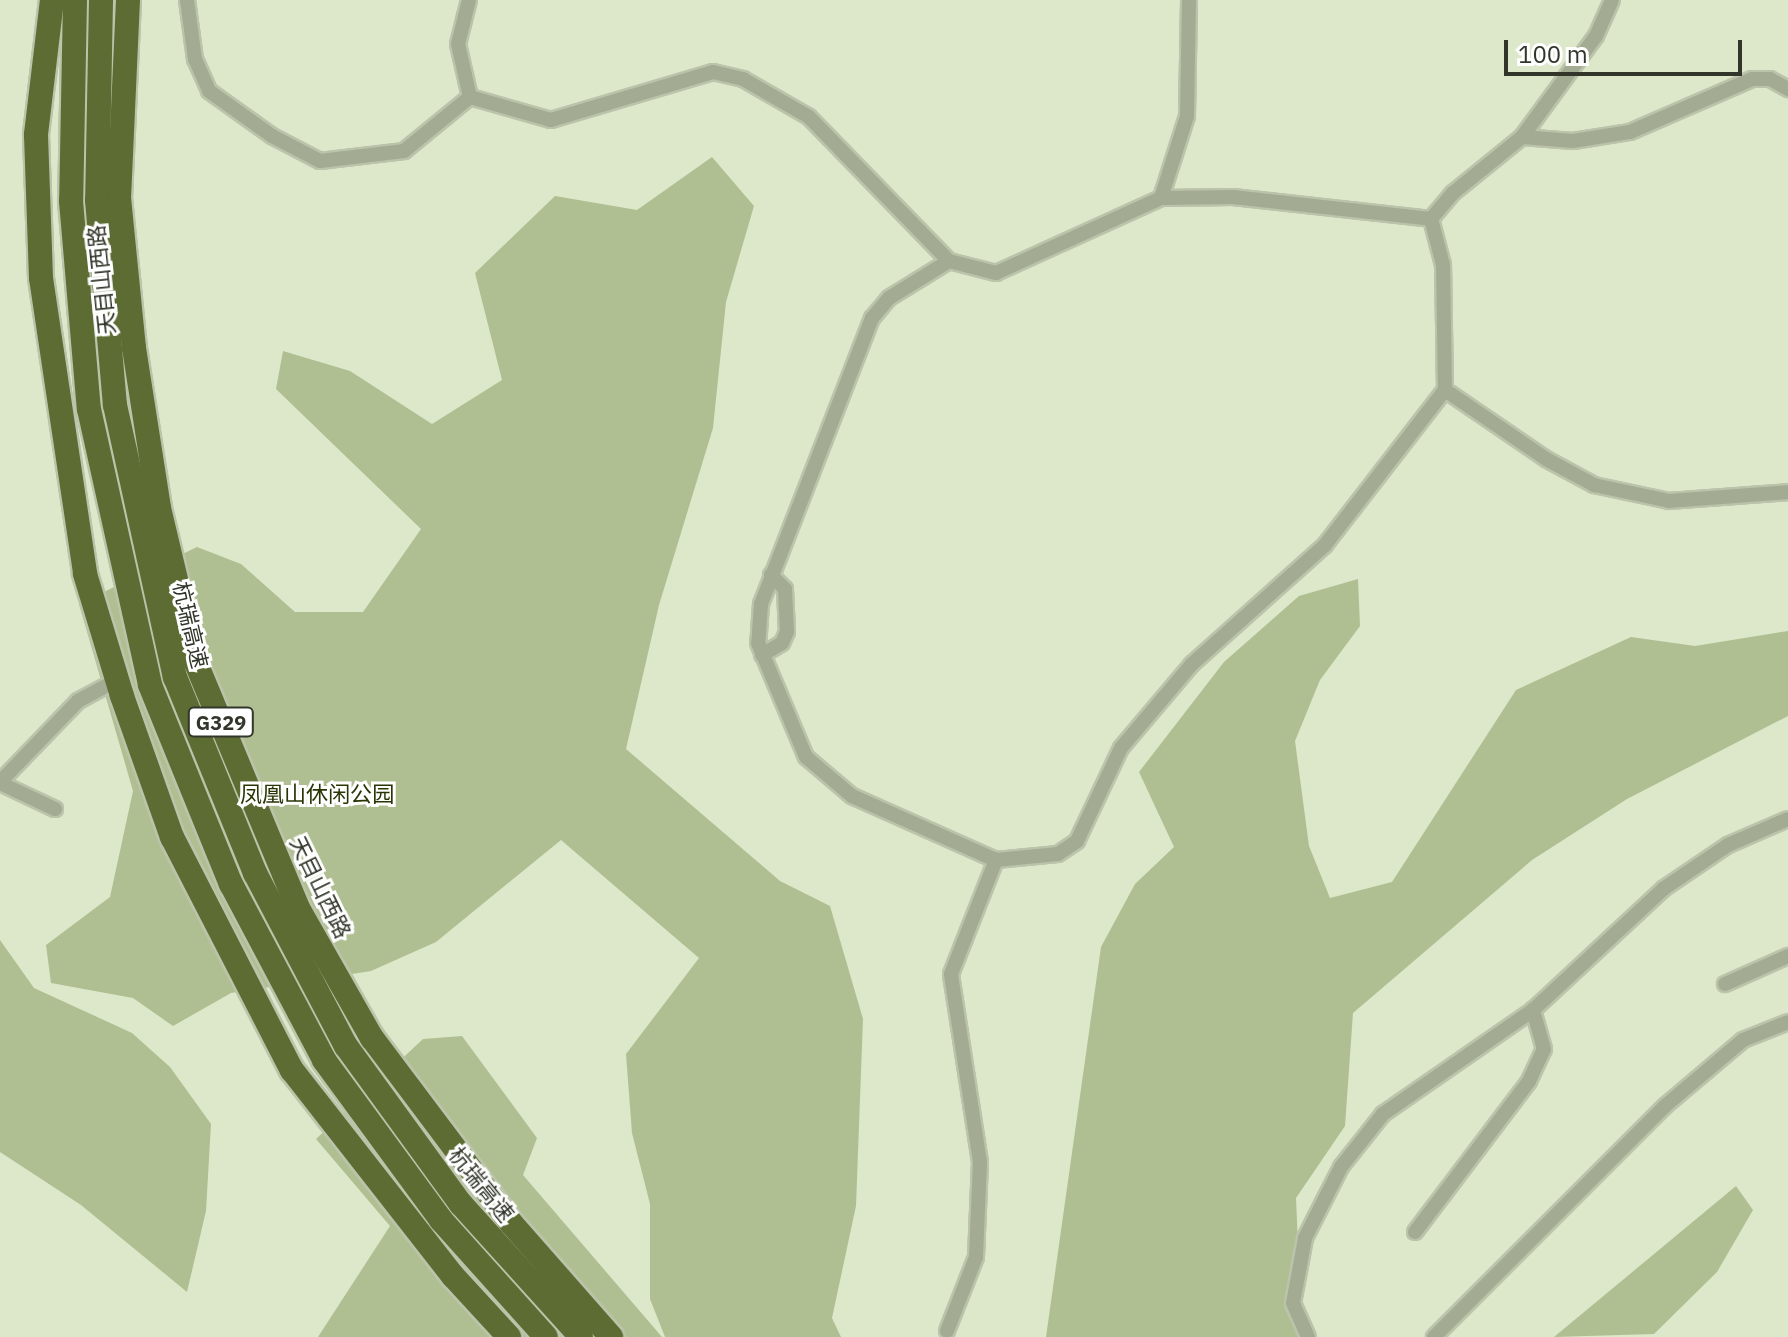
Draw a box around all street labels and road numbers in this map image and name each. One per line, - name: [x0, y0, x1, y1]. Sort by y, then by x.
- street label: 天目山西路: [82, 224, 120, 336]
- street label: 杭瑞高速: [168, 579, 214, 671]
- road number: G329: [187, 706, 255, 738]
- street label: 天目山西路: [285, 832, 357, 942]
- street label: 杭瑞高速: [444, 1141, 520, 1227]

